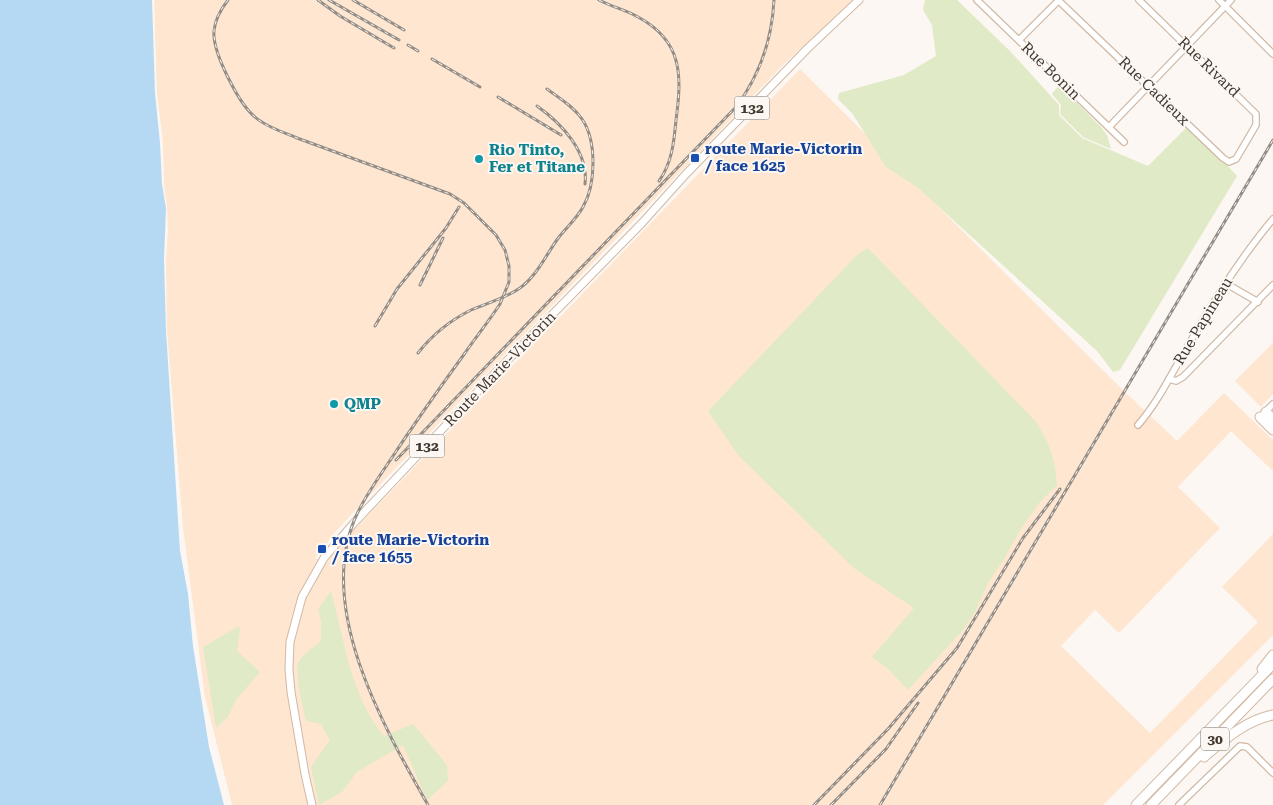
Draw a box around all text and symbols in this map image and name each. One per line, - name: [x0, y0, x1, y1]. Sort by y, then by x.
- street label: Rue Rivard: [1174, 33, 1244, 101]
- street label: Rue Bonin: [1018, 38, 1084, 104]
- street label: Rue Cadieux: [1115, 53, 1193, 129]
- road number: 132: [734, 96, 770, 120]
- place label: route Marie-Victorin / face 1625: [704, 140, 862, 175]
- place label: Rio Tinto, Fer et Titane: [489, 141, 585, 176]
- marker: route Marie-Victorin / face 1625: [689, 152, 701, 164]
- marker: Rio Tinto, Fer et Titane: [473, 153, 485, 165]
- street label: Rue Papineau: [1170, 274, 1236, 368]
- street label: Route Marie-Victorin: [441, 308, 560, 430]
- place label: QMP: [344, 395, 382, 413]
- marker: QMP: [328, 398, 340, 410]
- road number: 132: [410, 434, 444, 458]
- place label: route Marie-Victorin / face 1655: [331, 531, 489, 566]
- marker: route Marie-Victorin / face 1655: [316, 543, 328, 555]
- road number: 30: [1201, 728, 1229, 751]

